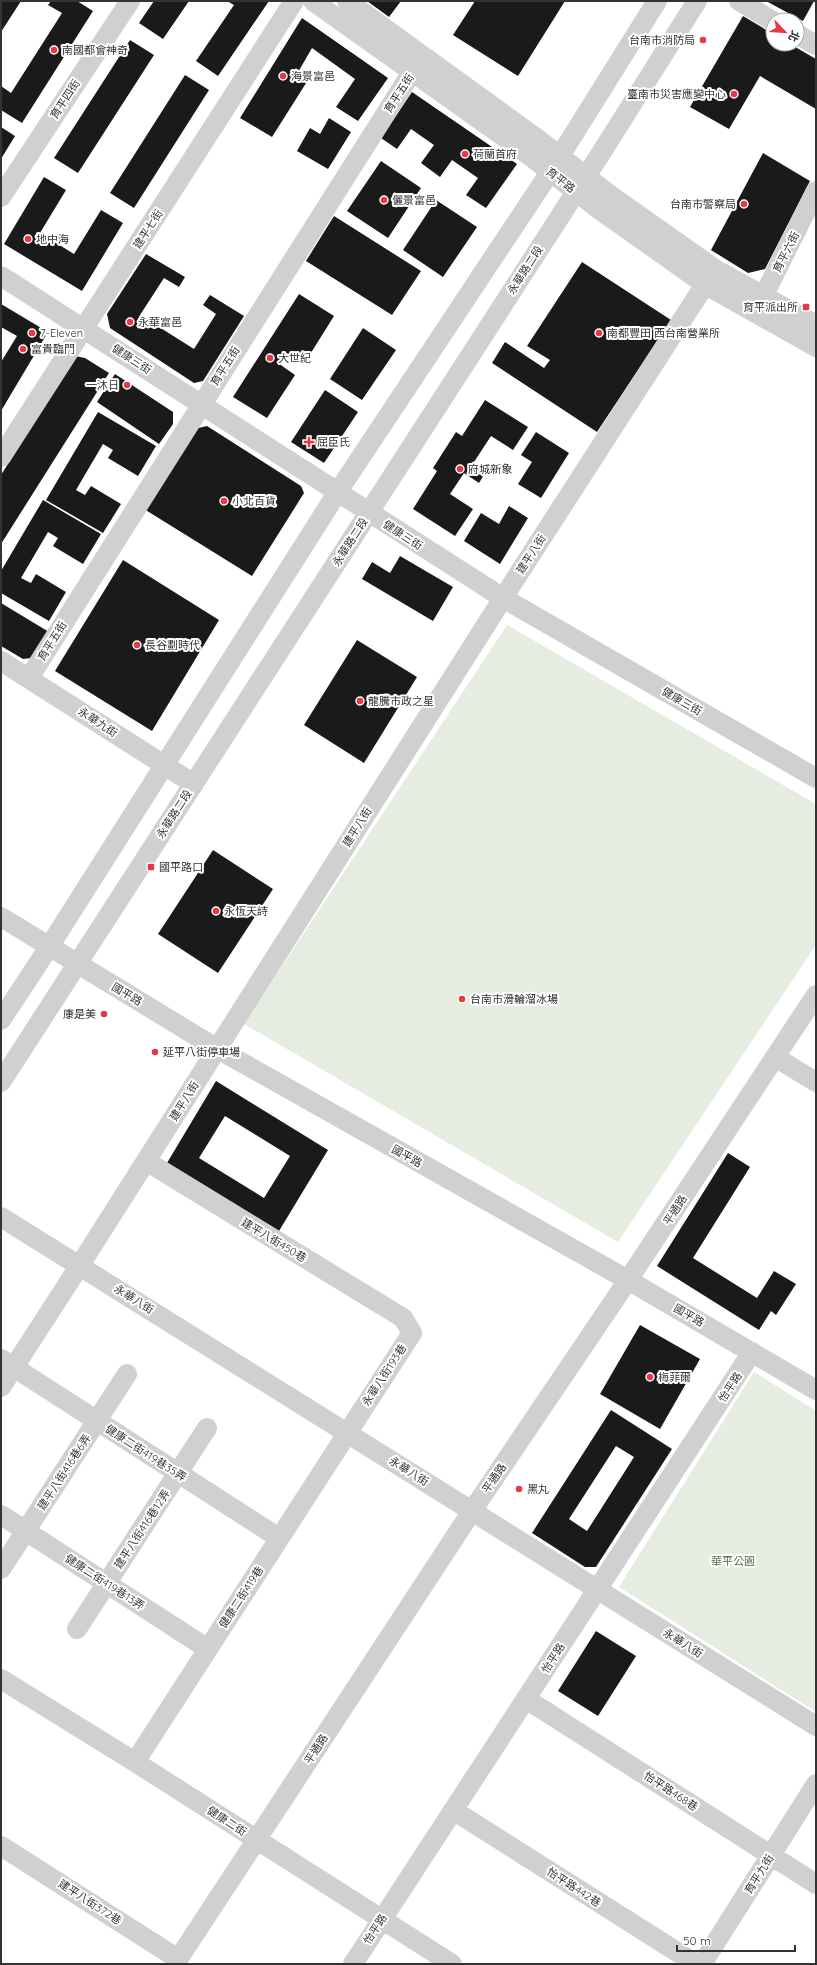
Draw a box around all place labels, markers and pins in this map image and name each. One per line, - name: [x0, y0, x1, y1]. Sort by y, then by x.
- place label: 台南市消防局: [629, 33, 695, 47]
- marker: 台南市消防局: [698, 35, 708, 45]
- place label: 南國都會神奇: [62, 43, 128, 57]
- marker: 南國都會神奇: [49, 45, 59, 55]
- place label: 海景富邑: [291, 69, 335, 83]
- marker: 海景富邑: [278, 71, 288, 81]
- place label: 臺南市災害應變中心: [627, 87, 726, 101]
- marker: 臺南市災害應變中心: [729, 89, 739, 99]
- place label: 荷蘭首府: [473, 147, 517, 161]
- marker: 荷蘭首府: [460, 149, 470, 159]
- place label: 儷景富邑: [392, 193, 436, 207]
- marker: 儷景富邑: [379, 195, 389, 205]
- place label: 台南市警察局: [670, 197, 736, 211]
- marker: 台南市警察局: [739, 199, 749, 209]
- place label: 地中海: [36, 232, 69, 246]
- marker: 地中海: [23, 234, 33, 244]
- place label: 育平派出所: [743, 300, 798, 314]
- marker: 育平派出所: [801, 302, 811, 312]
- place label: 永華富邑: [138, 315, 182, 329]
- marker: 永華富邑: [125, 317, 135, 327]
- place label: 7-Eleven: [40, 326, 83, 340]
- place label: 南都豐田 西台南營業所: [607, 326, 720, 340]
- marker: 7-Eleven: [27, 328, 37, 338]
- marker: 南都豐田 西台南營業所: [594, 328, 604, 338]
- place label: 富貴臨門: [31, 342, 75, 356]
- marker: 富貴臨門: [18, 344, 28, 354]
- place label: 大世紀: [278, 351, 311, 365]
- marker: 大世紀: [265, 353, 275, 363]
- place label: 一沐日: [86, 378, 119, 392]
- marker: 一沐日: [122, 380, 132, 390]
- place label: 屈臣氏: [317, 435, 350, 449]
- marker: 屈臣氏: [304, 437, 314, 447]
- place label: 府城新象: [468, 462, 512, 476]
- marker: 府城新象: [455, 464, 465, 474]
- place label: 小北百貨: [232, 494, 276, 508]
- marker: 小北百貨: [219, 496, 229, 506]
- place label: 長谷劃時代: [145, 638, 200, 652]
- marker: 長谷劃時代: [132, 640, 142, 650]
- place label: 龍騰市政之星: [368, 694, 434, 708]
- marker: 龍騰市政之星: [355, 696, 365, 706]
- place label: 國平路口: [159, 860, 203, 874]
- marker: 國平路口: [146, 862, 156, 872]
- place label: 永恆天詩: [224, 904, 268, 918]
- marker: 永恆天詩: [211, 906, 221, 916]
- place label: 台南市滑輪溜冰場: [470, 992, 558, 1006]
- marker: 台南市滑輪溜冰場: [457, 994, 467, 1004]
- place label: 康是美: [63, 1007, 96, 1021]
- marker: 康是美: [99, 1009, 109, 1019]
- place label: 延平八街停車場: [163, 1045, 240, 1059]
- marker: 延平八街停車場: [150, 1047, 160, 1057]
- place label: 梅菲爾: [658, 1370, 691, 1384]
- marker: 梅菲爾: [645, 1372, 655, 1382]
- place label: 黑丸: [527, 1482, 549, 1496]
- marker: 黑丸: [514, 1484, 524, 1494]

